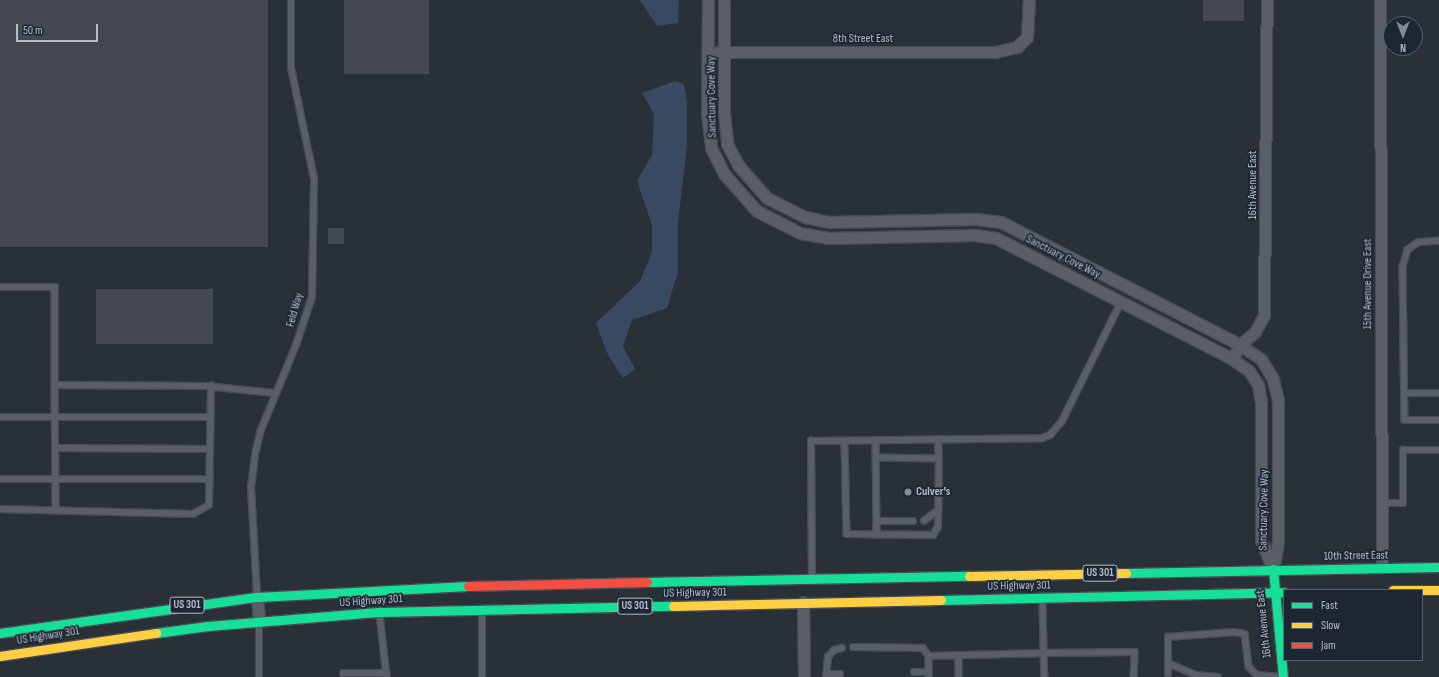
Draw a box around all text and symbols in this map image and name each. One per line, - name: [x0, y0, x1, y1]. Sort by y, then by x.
- scale bar: [18, 16, 100, 42]
- north arrow: [1383, 16, 1423, 56]
- text: 50 m: [23, 23, 43, 38]
- street label: 8th Street East: [833, 32, 893, 46]
- text: N: [1400, 41, 1406, 54]
- street label: Sanctuary Cove Way: [704, 56, 720, 138]
- street label: 16th Avenue East: [1246, 151, 1260, 219]
- street label: Sanctuary Cove Way: [1023, 232, 1103, 282]
- street label: 15th Avenue Drive East: [1361, 238, 1375, 330]
- street label: Feld Way: [283, 291, 307, 329]
- street label: Sanctuary Cove Way: [1256, 469, 1272, 551]
- place label: Culver's: [916, 485, 950, 499]
- marker: Culver's: [903, 487, 913, 497]
- street label: 10th Street East: [1323, 548, 1389, 564]
- road number: US 301: [1082, 564, 1118, 582]
- street label: US Highway 301: [987, 578, 1051, 594]
- street label: US Highway 301: [663, 585, 727, 601]
- street label: 16th Avenue East: [1253, 589, 1275, 659]
- legend: [1283, 589, 1423, 661]
- street label: US Highway 301: [339, 592, 403, 610]
- road number: US 301: [169, 596, 205, 614]
- road number: US 301: [617, 597, 653, 615]
- text: Fast: [1321, 598, 1338, 613]
- text: Slow: [1321, 618, 1340, 633]
- street label: US Highway 301: [16, 624, 80, 648]
- text: Jam: [1321, 638, 1336, 653]

